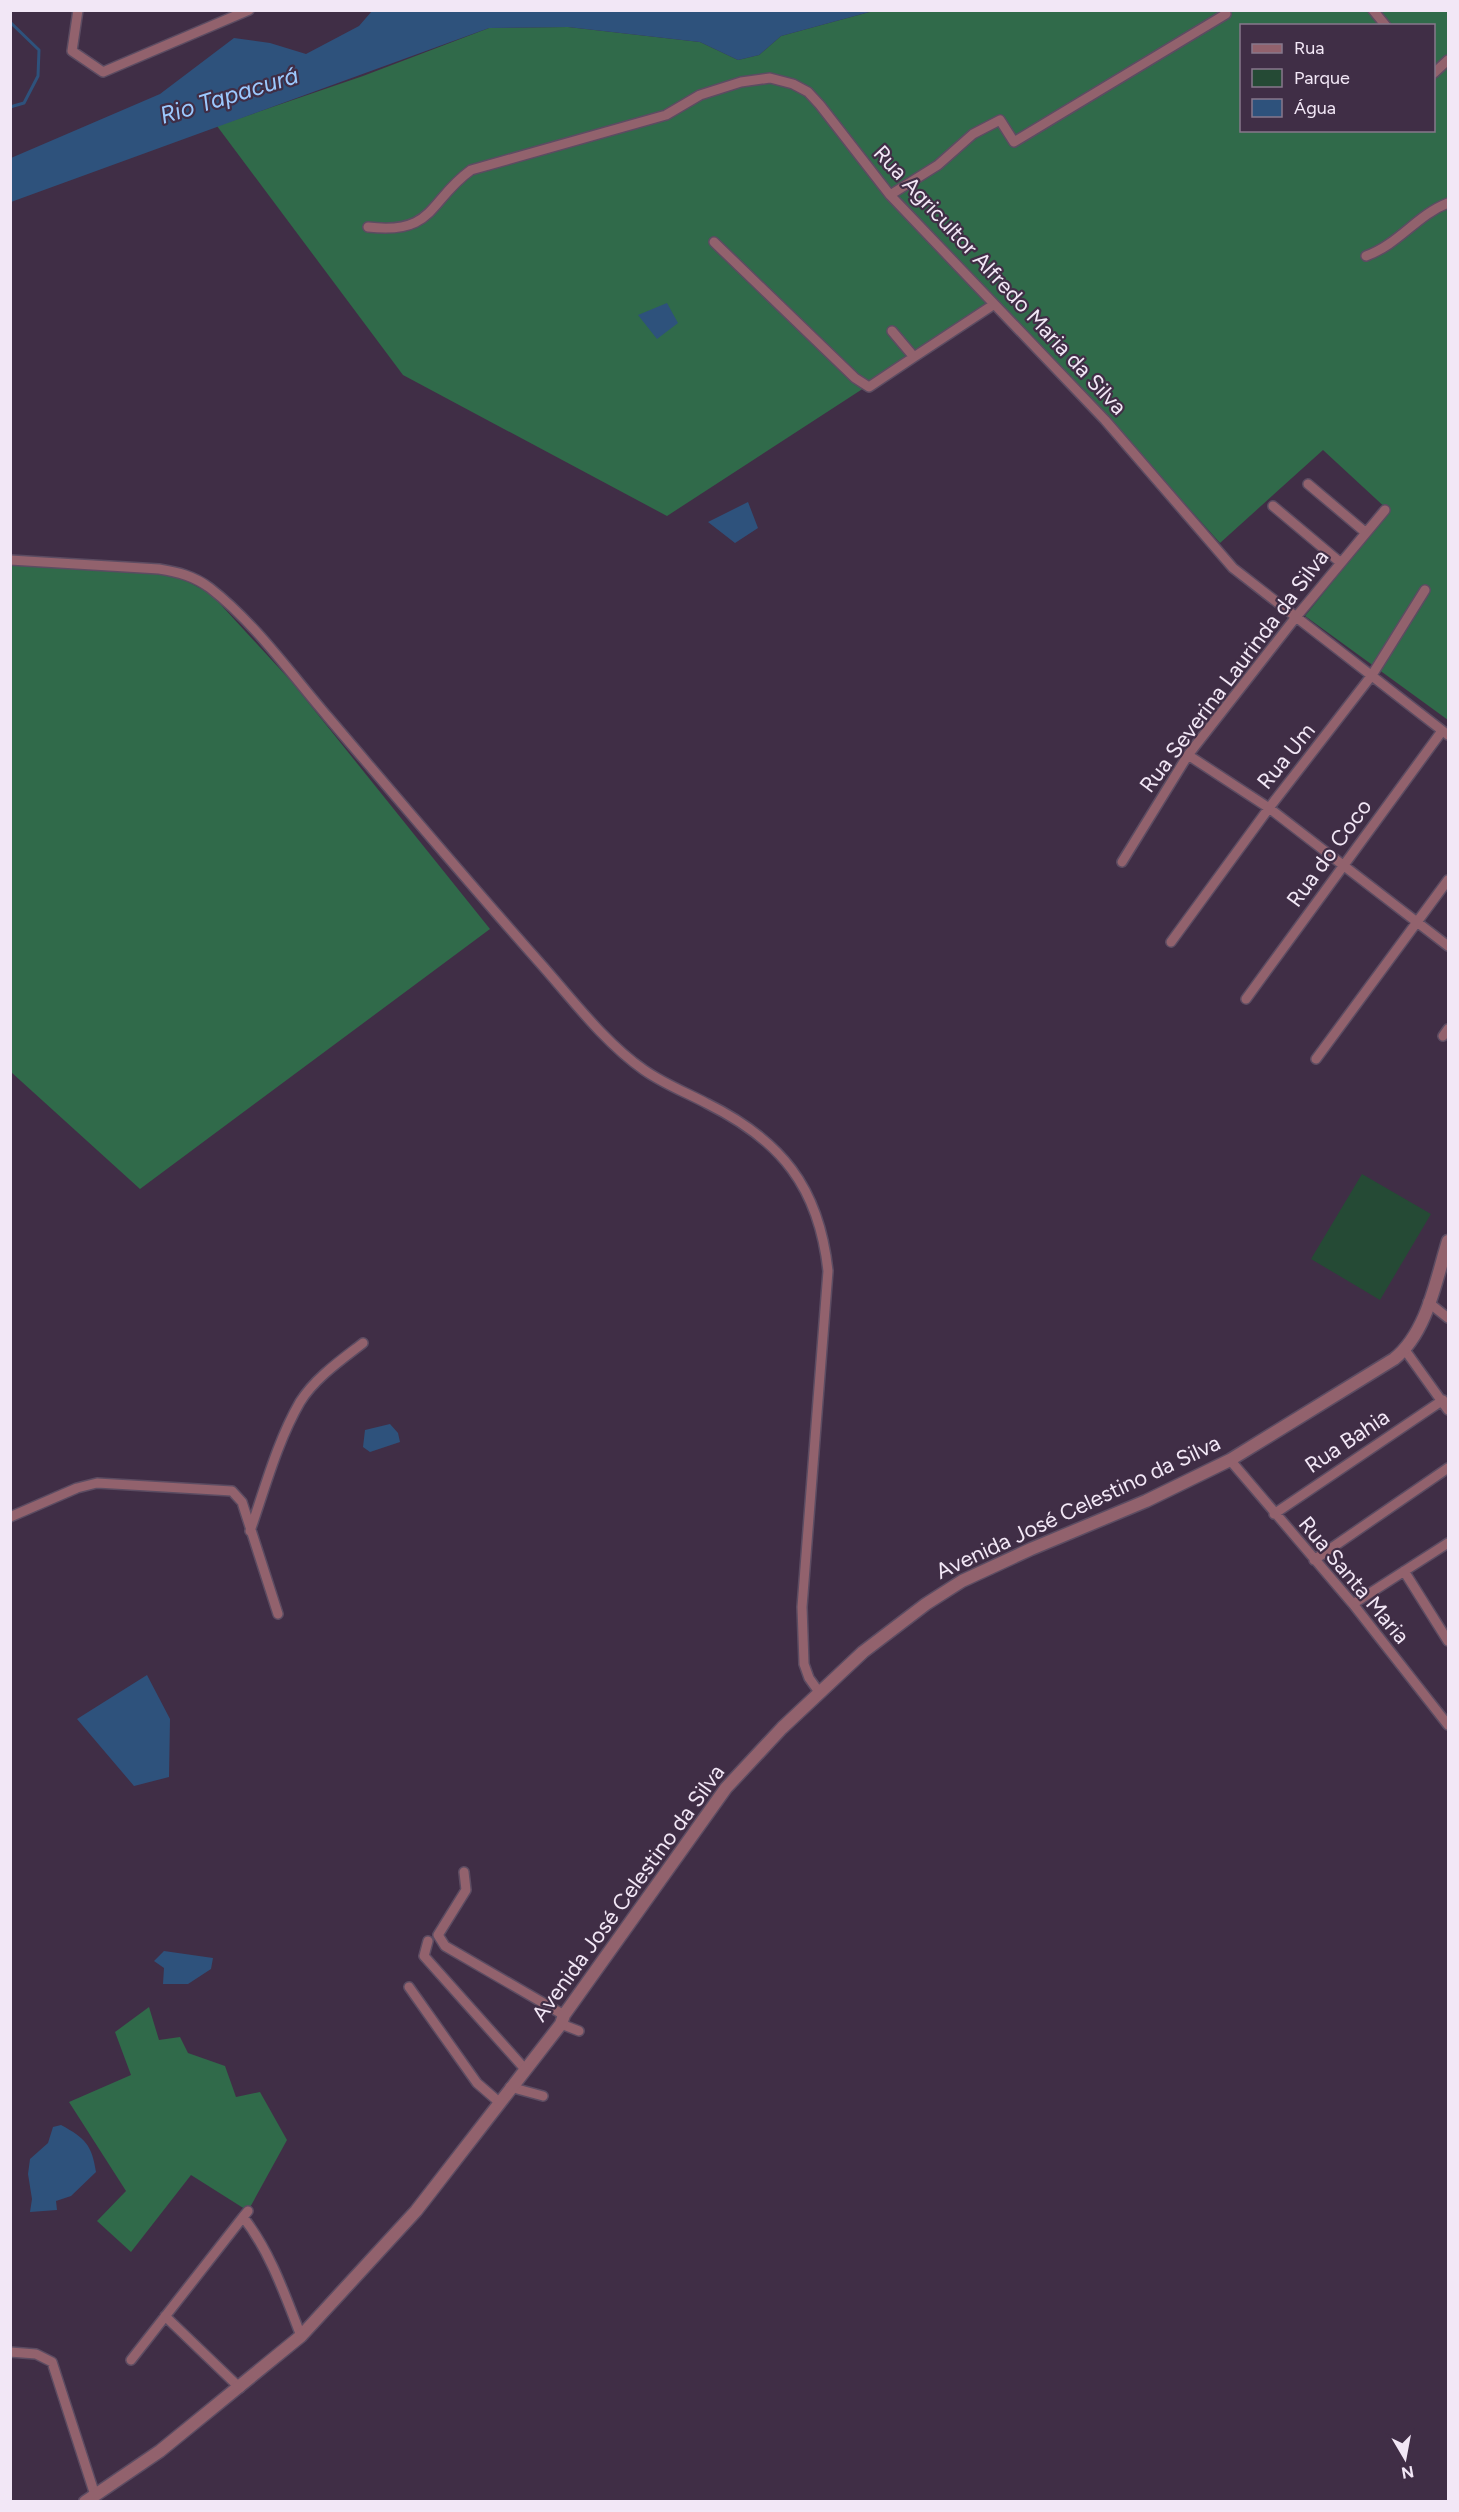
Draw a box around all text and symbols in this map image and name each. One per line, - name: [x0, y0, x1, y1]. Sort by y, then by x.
- legend: [1240, 24, 1435, 132]
- text: Rua: [1294, 37, 1325, 59]
- water label: Rio Tapacurá: [156, 60, 302, 130]
- text: Parque: [1294, 67, 1350, 89]
- text: Água: [1294, 97, 1336, 119]
- street label: Rua Agricultor Alfredo Maria da Silva: [868, 140, 1132, 420]
- street label: Rua Severina Laurinda da Silva: [1134, 544, 1334, 798]
- street label: Rua Um: [1251, 718, 1321, 794]
- street label: Rua do Coco: [1281, 794, 1377, 912]
- street label: Rua Bahia: [1300, 1403, 1394, 1479]
- street label: Avenida José Celestino da Silva: [931, 1429, 1225, 1585]
- street label: Rua Santa Maria: [1293, 1511, 1415, 1649]
- street label: Avenida José Celestino da Silva: [526, 1759, 730, 2027]
- north arrow: [1375, 2428, 1435, 2488]
- text: N: [1400, 2462, 1415, 2483]

